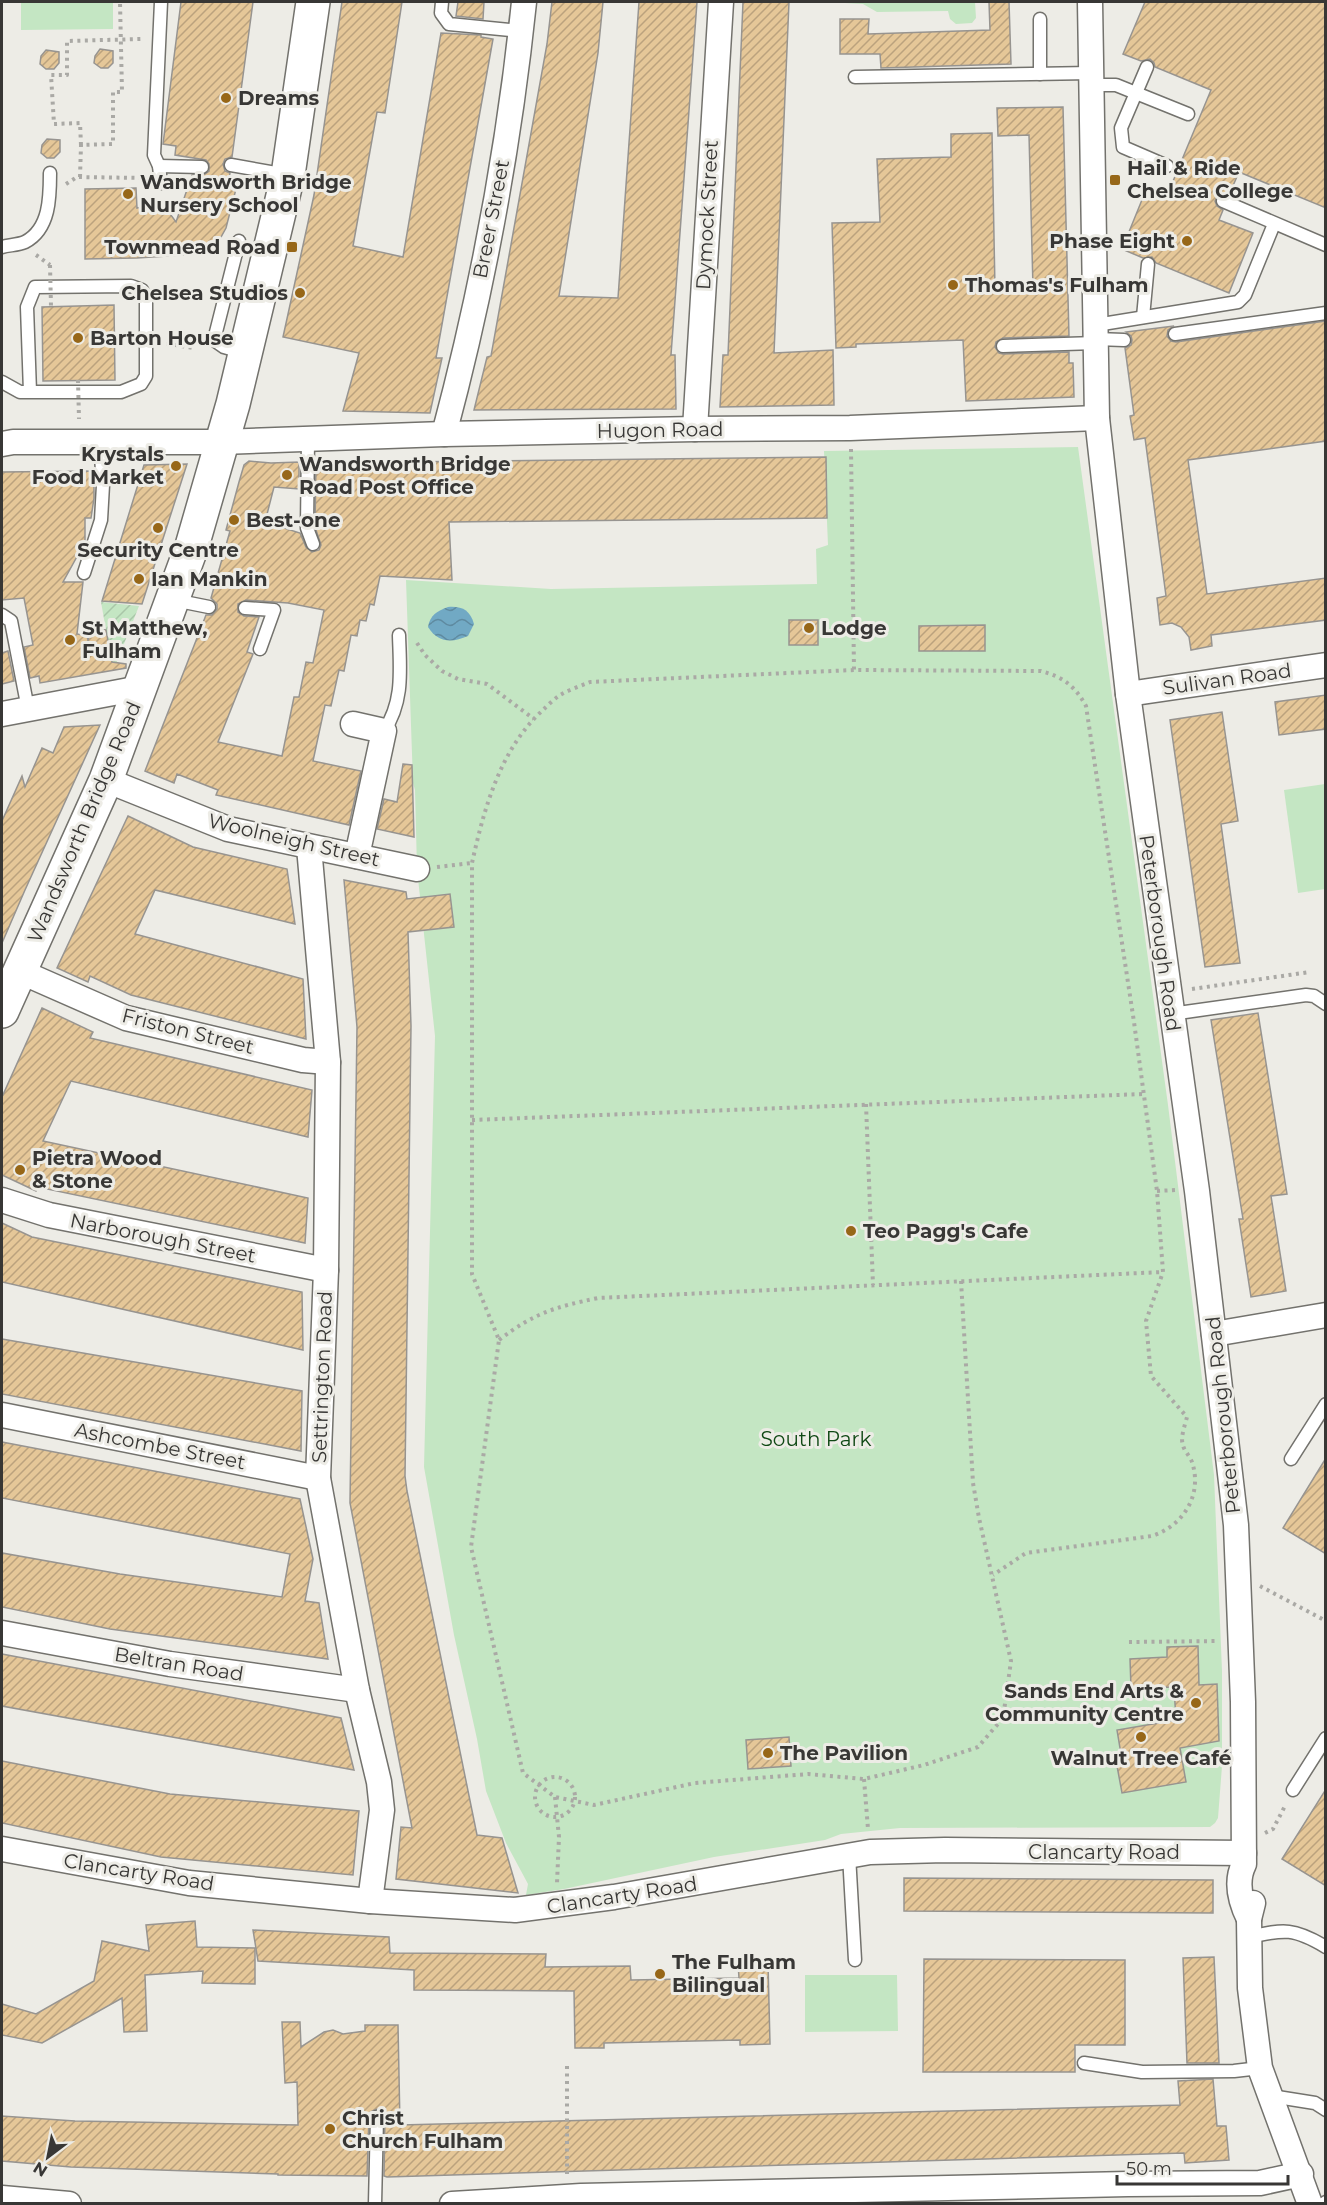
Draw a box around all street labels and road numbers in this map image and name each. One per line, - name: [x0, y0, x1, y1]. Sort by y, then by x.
- street label: Dymock Street: [691, 140, 723, 290]
- street label: Breer Street: [468, 157, 514, 281]
- street label: Hugon Road: [596, 417, 724, 443]
- street label: Sulivan Road: [1161, 658, 1293, 700]
- street label: Wandsworth Bridge Road: [22, 698, 146, 946]
- street label: Woolneigh Street: [206, 809, 382, 871]
- street label: Peterborough Road: [1134, 833, 1186, 1033]
- street label: Friston Street: [120, 1003, 256, 1059]
- street label: Narborough Street: [68, 1208, 258, 1268]
- street label: Settrington Road: [307, 1291, 337, 1463]
- street label: Peterborough Road: [1201, 1315, 1245, 1515]
- street label: Ashcombe Street: [72, 1418, 248, 1474]
- street label: Beltran Road: [113, 1642, 245, 1686]
- street label: Clancarty Road: [1028, 1840, 1180, 1864]
- street label: Clancarty Road: [62, 1848, 216, 1896]
- street label: Clancarty Road: [545, 1871, 699, 1919]

